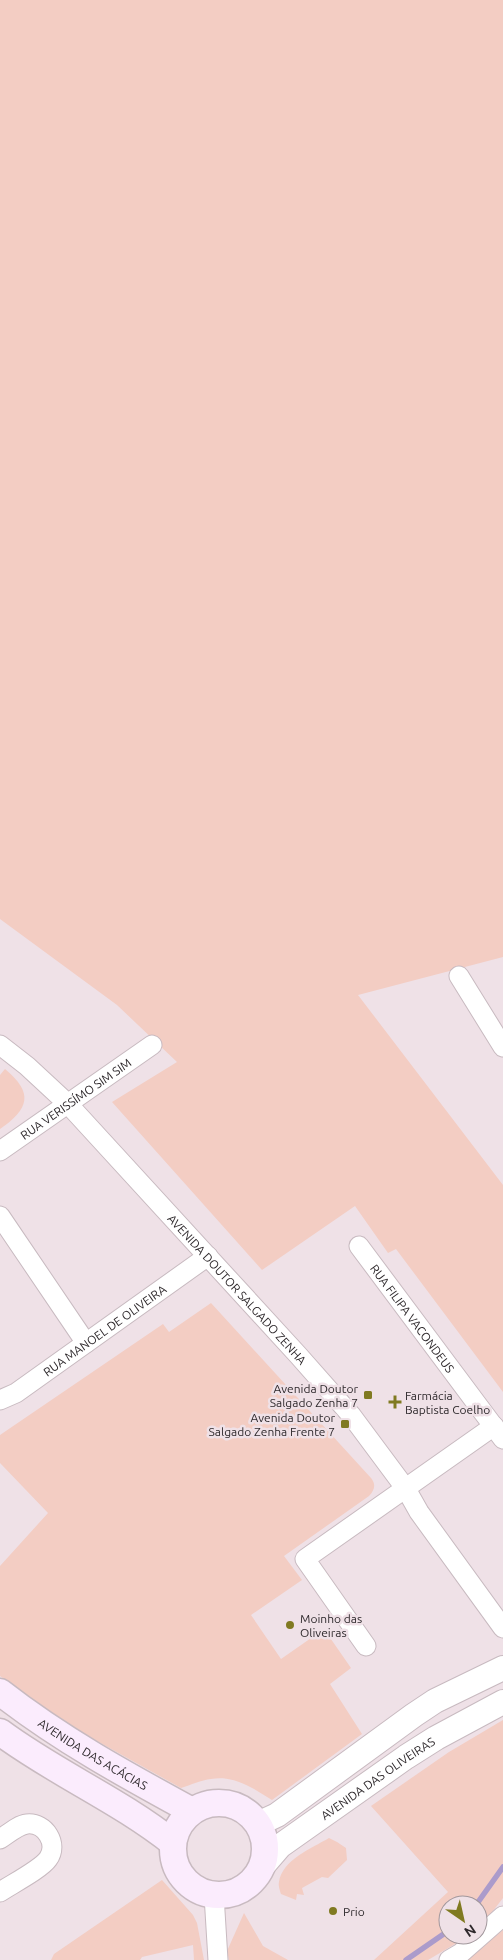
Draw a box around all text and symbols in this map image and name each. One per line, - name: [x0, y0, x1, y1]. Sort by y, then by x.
- street label: RUA VERISSÍMO SIM SIM: [18, 1055, 133, 1141]
- street label: AVENIDA DOUTOR SALGADO ZENHA: [166, 1211, 309, 1367]
- street label: RUA FILIPA VACONDEUS: [368, 1262, 457, 1375]
- street label: RUA MANOEL DE OLIVEIRA: [41, 1282, 168, 1378]
- place label: Avenida Doutor Salgado Zenha 7: [270, 1382, 358, 1409]
- marker: Avenida Doutor Salgado Zenha 7: [362, 1389, 374, 1401]
- place label: Farmácia Baptista Coelho: [405, 1389, 490, 1416]
- marker: Farmácia Baptista Coelho: [389, 1396, 401, 1408]
- place label: Avenida Doutor Salgado Zenha Frente 7: [209, 1411, 335, 1438]
- marker: Avenida Doutor Salgado Zenha Frente 7: [339, 1418, 351, 1430]
- place label: Moinho das Oliveiras: [300, 1612, 362, 1639]
- marker: Moinho das Oliveiras: [284, 1619, 296, 1631]
- street label: AVENIDA DAS ACÁCIAS: [36, 1716, 150, 1792]
- street label: AVENIDA DAS OLIVEIRAS: [318, 1734, 437, 1822]
- north arrow: [438, 1895, 488, 1945]
- marker: Prio: [327, 1905, 339, 1917]
- place label: Prio: [343, 1905, 365, 1918]
- text: N: [461, 1921, 479, 1940]

